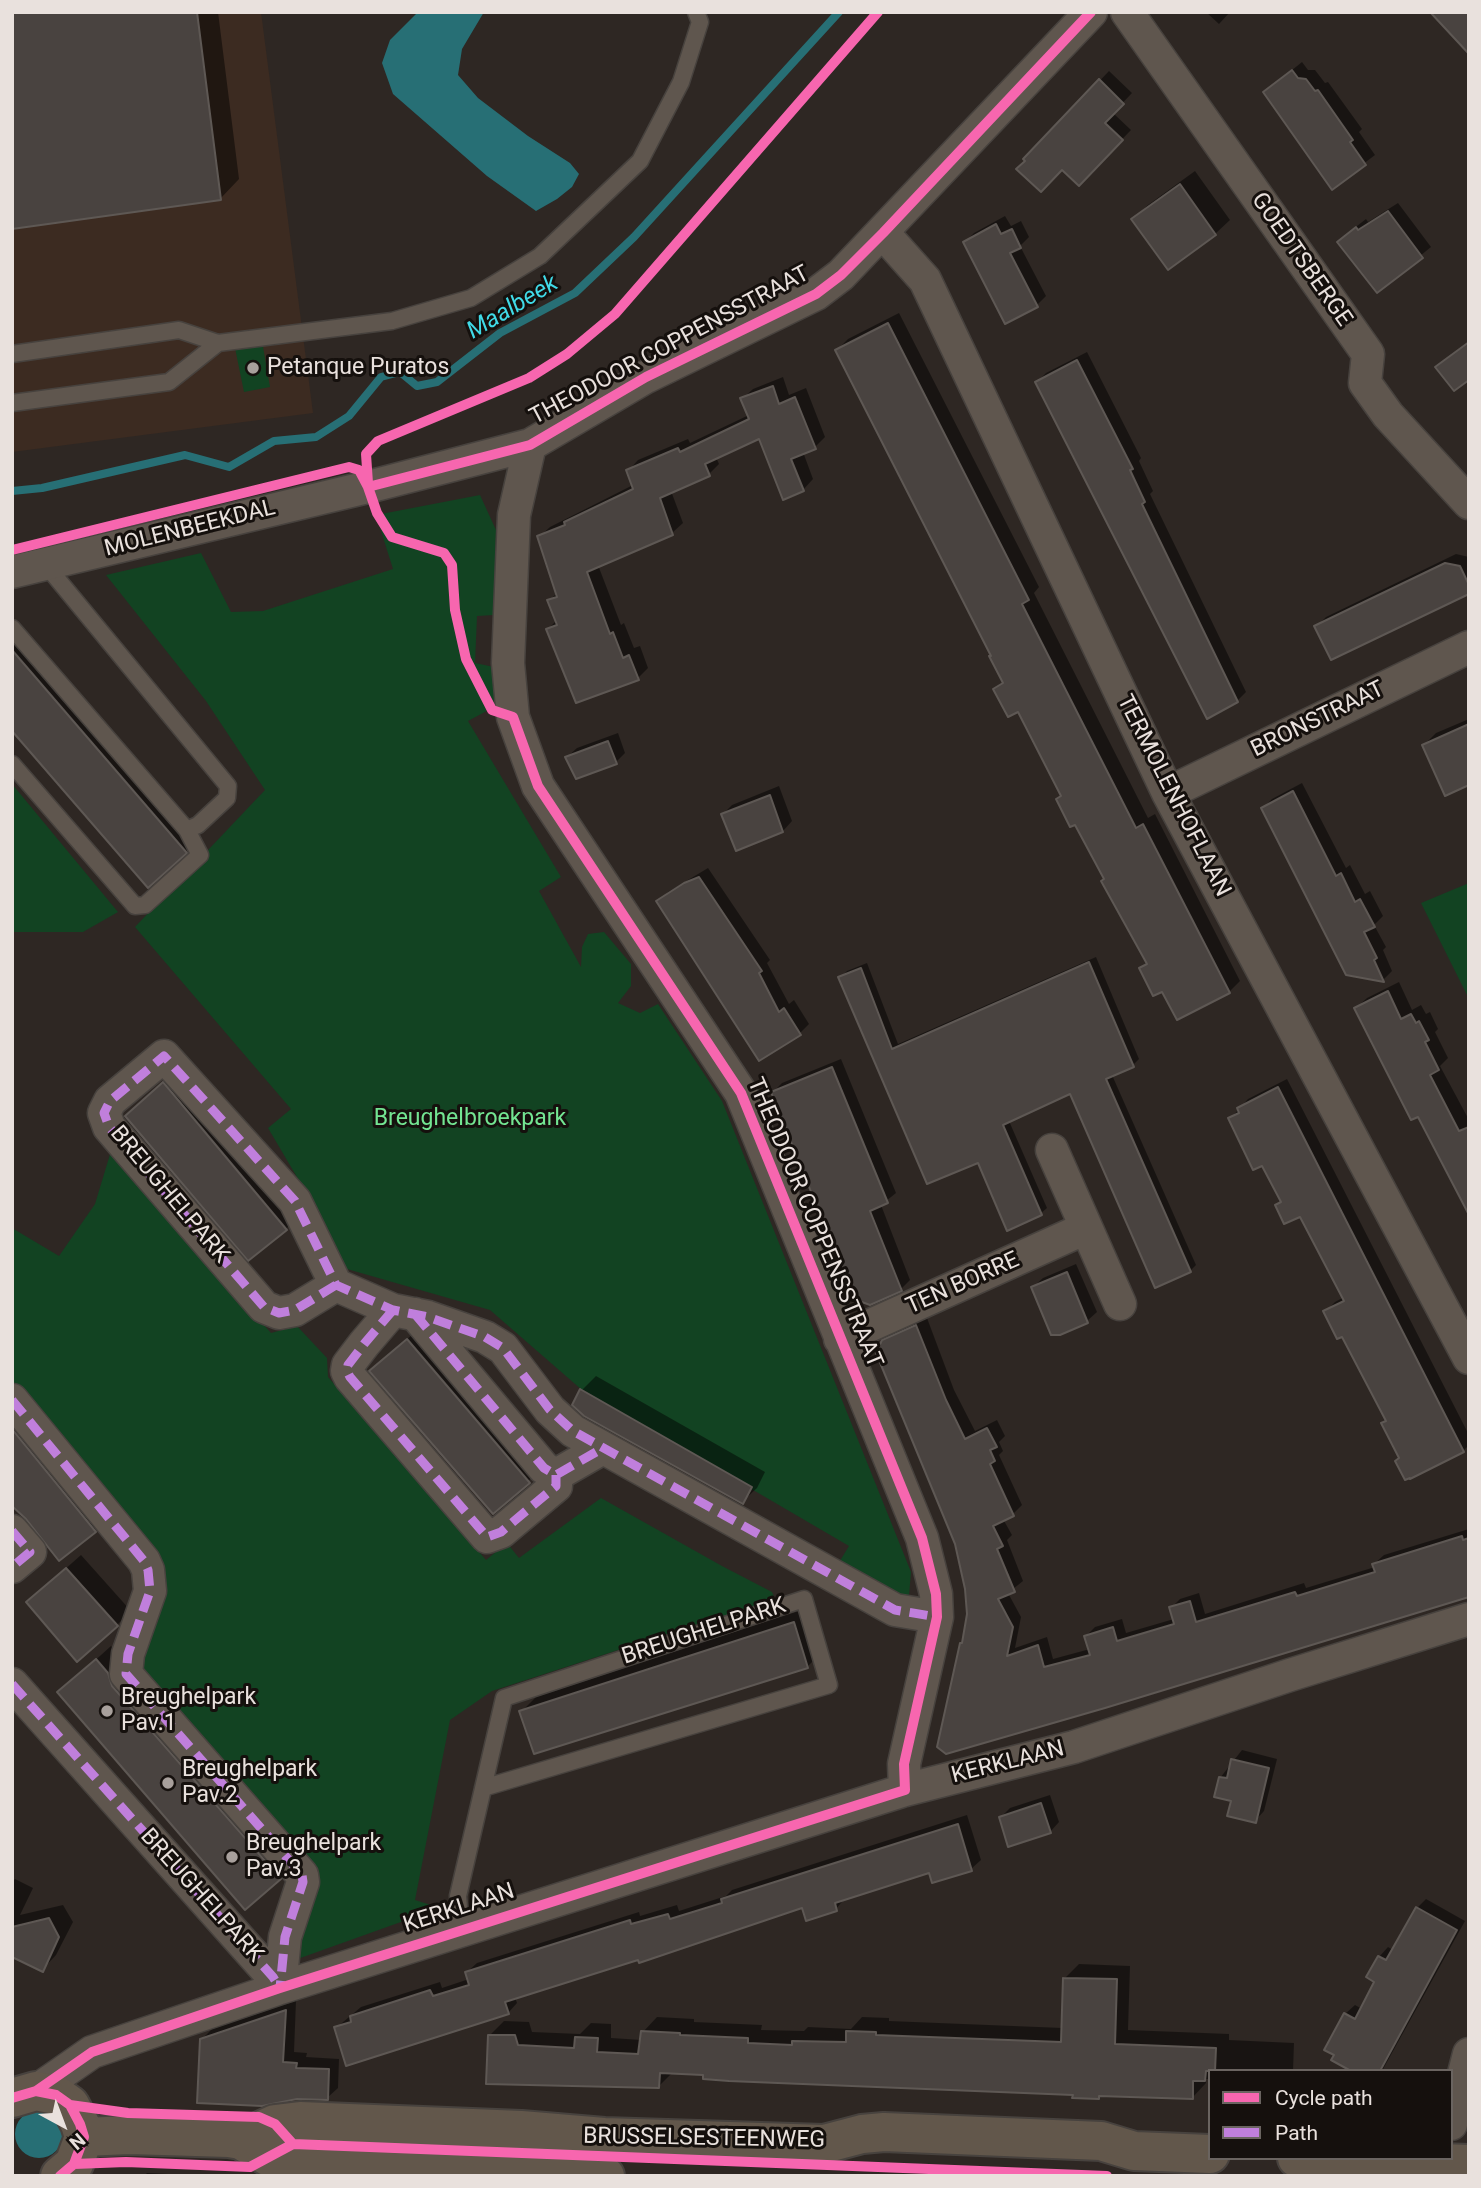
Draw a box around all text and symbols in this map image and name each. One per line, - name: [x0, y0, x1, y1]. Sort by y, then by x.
- street label: GOEDTSBERGE: [1245, 188, 1357, 332]
- street label: THEODOOR COPPENSSTRAAT: [526, 260, 814, 432]
- water label: Maalbeek: [462, 270, 564, 346]
- place label: Petanque Puratos: [267, 354, 449, 382]
- marker: Petanque Puratos: [245, 360, 261, 376]
- street label: MOLENBEEKDAL: [102, 494, 278, 564]
- street label: BRONSTRAAT: [1247, 676, 1389, 764]
- street label: TERMOLENHOFLAAN: [1110, 691, 1236, 901]
- street label: THEODOOR COPPENSSTRAAT: [740, 1074, 888, 1372]
- park label: Breughelbroekpark: [374, 1105, 566, 1133]
- street label: BREUGHELPARK: [104, 1121, 234, 1269]
- street label: TEN BORRE: [902, 1247, 1024, 1321]
- street label: BREUGHELPARK: [619, 1593, 789, 1671]
- place label: Breughelpark Pav.1: [121, 1684, 256, 1738]
- marker: Breughelpark Pav.1: [99, 1703, 115, 1719]
- street label: KERKLAAN: [949, 1736, 1067, 1790]
- place label: Breughelpark Pav.2: [182, 1756, 317, 1810]
- marker: Breughelpark Pav.2: [160, 1775, 176, 1791]
- street label: BREUGHELPARK: [134, 1823, 268, 1969]
- place label: Breughelpark Pav.3: [246, 1830, 381, 1884]
- marker: Breughelpark Pav.3: [224, 1849, 240, 1865]
- street label: KERKLAAN: [400, 1878, 518, 1940]
- legend: [1208, 2069, 1453, 2160]
- text: Cycle path: [1275, 2086, 1373, 2110]
- north arrow: [28, 2090, 98, 2160]
- text: Path: [1275, 2121, 1318, 2145]
- street label: BRUSSELSESTEENWEG: [583, 2123, 825, 2155]
- text: N: [65, 2128, 90, 2154]

